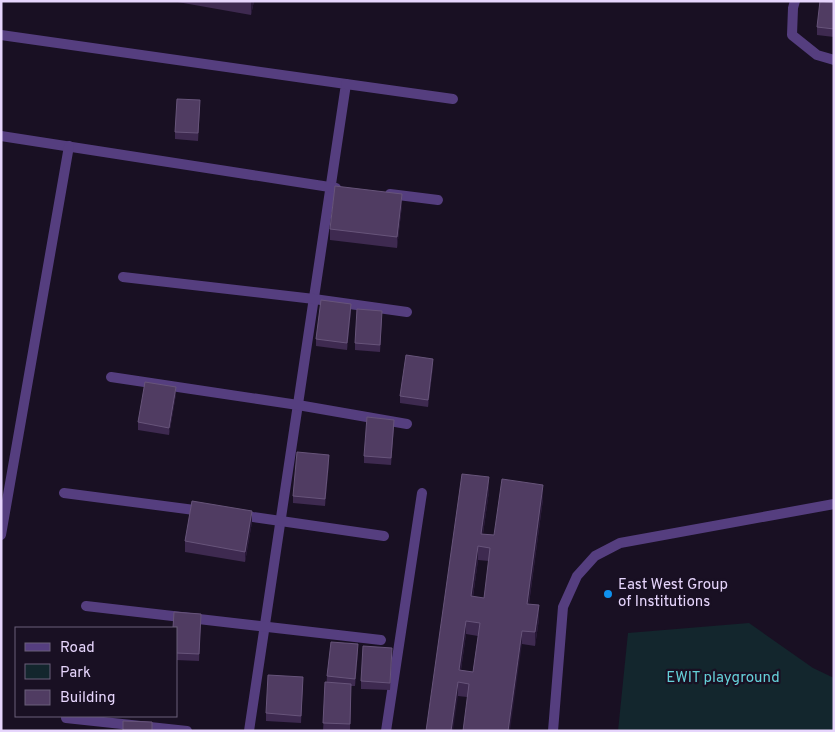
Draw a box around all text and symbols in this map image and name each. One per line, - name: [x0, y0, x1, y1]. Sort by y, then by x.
- place label: East West Group of Institutions: [618, 576, 728, 612]
- marker: East West Group of Institutions: [602, 588, 614, 600]
- legend: [15, 627, 178, 717]
- text: Road: [60, 639, 95, 658]
- text: Park: [60, 664, 91, 683]
- park label: EWIT playground: [666, 669, 780, 688]
- text: Building: [60, 689, 115, 708]

